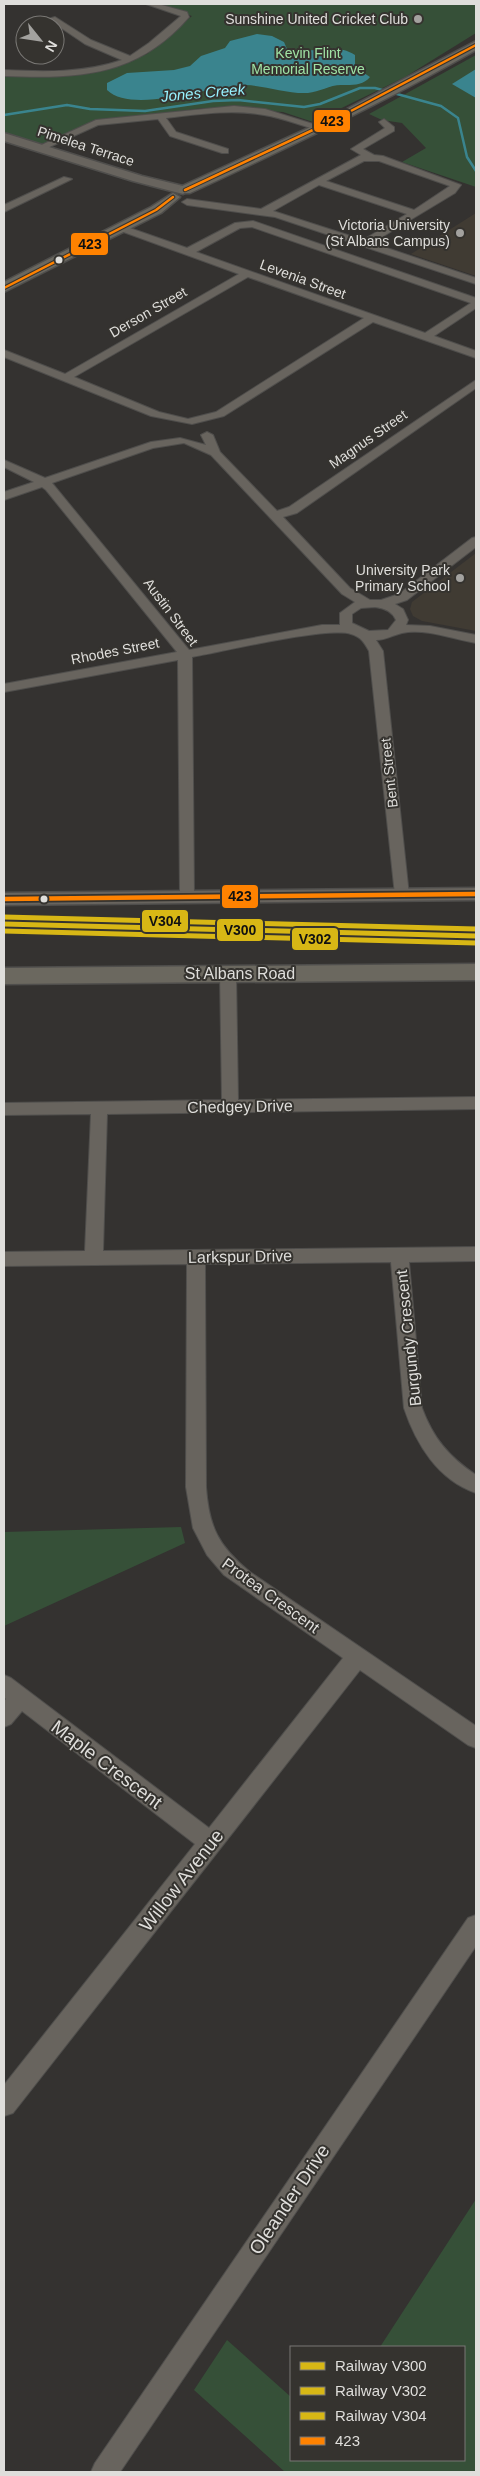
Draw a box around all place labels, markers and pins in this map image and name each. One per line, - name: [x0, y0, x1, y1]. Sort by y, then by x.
- place label: Sunshine United Cricket Club: [225, 11, 408, 27]
- marker: Sunshine United Cricket Club: [412, 13, 424, 25]
- place label: Victoria University (St Albans Campus): [326, 217, 450, 249]
- marker: Victoria University (St Albans Campus): [454, 227, 466, 239]
- unlabelled marker: [54, 255, 64, 265]
- place label: University Park Primary School: [355, 562, 451, 594]
- marker: University Park Primary School: [454, 572, 466, 584]
- unlabelled marker: [39, 894, 49, 904]

